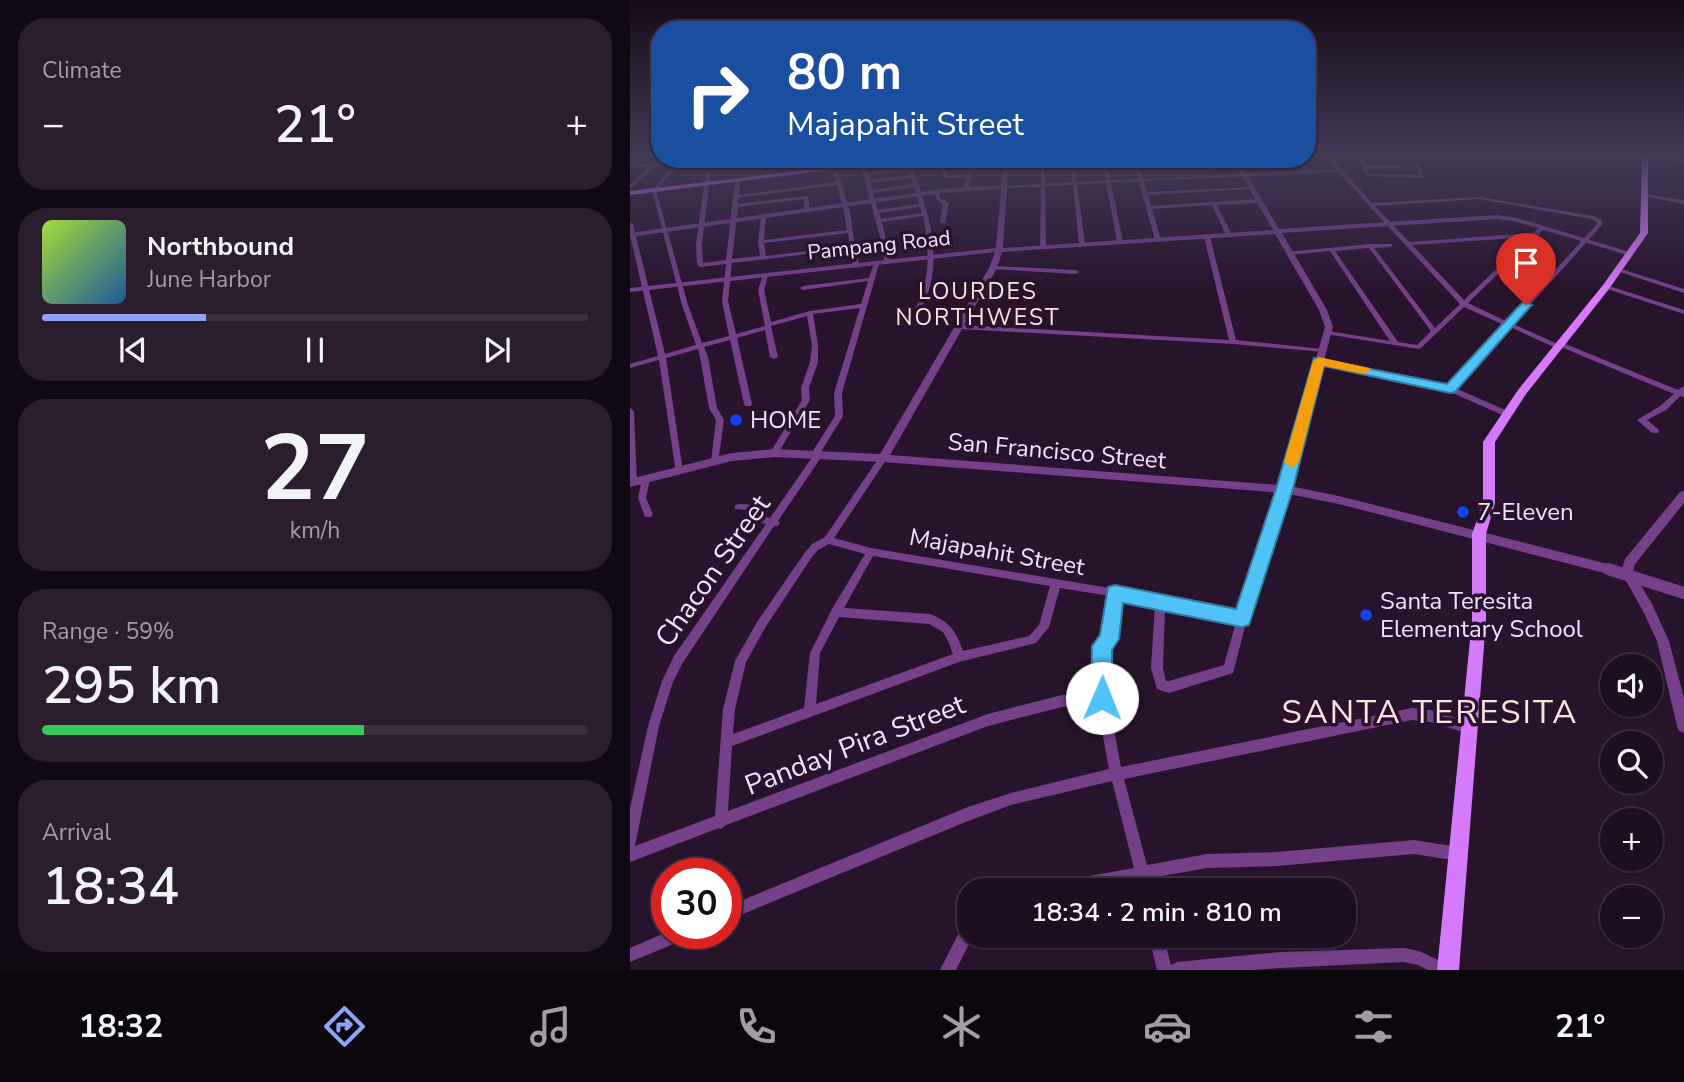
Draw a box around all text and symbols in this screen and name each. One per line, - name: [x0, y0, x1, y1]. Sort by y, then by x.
- text: 80 m: [787, 39, 902, 106]
- icon: right: [672, 49, 763, 140]
- text: Climate: [42, 55, 122, 86]
- text: 21°: [274, 89, 356, 160]
- text: −: [42, 99, 65, 150]
- text: +: [565, 99, 588, 150]
- text: Majapahit Street: [787, 103, 1024, 146]
- street label: Pampang Road: [806, 224, 952, 266]
- text: Northbound: [147, 229, 294, 264]
- pin: [1496, 233, 1556, 305]
- icon: arrive: [1507, 244, 1545, 282]
- text: June Harbor: [147, 264, 271, 295]
- district label: LOURDES NORTHWEST: [895, 276, 1061, 333]
- icon: previous: [114, 331, 152, 369]
- icon: pause: [296, 331, 334, 369]
- icon: next: [478, 331, 516, 369]
- place label: HOME: [750, 404, 821, 436]
- text: 27: [260, 407, 370, 531]
- marker: HOME: [728, 412, 744, 428]
- street label: San Francisco Street: [946, 426, 1168, 477]
- street label: Chacon Street: [647, 487, 780, 655]
- place label: 7-Eleven: [1477, 496, 1574, 528]
- marker: 7-Eleven: [1455, 504, 1471, 520]
- text: km/h: [290, 515, 340, 546]
- street label: Majapahit Street: [907, 521, 1088, 583]
- place label: Santa Teresita Elementary School: [1380, 585, 1583, 645]
- marker: Santa Teresita Elementary School: [1358, 607, 1374, 623]
- text: Range · 59%: [42, 616, 174, 647]
- text: 295 km: [42, 650, 221, 721]
- map controls: [1600, 654, 1663, 948]
- button: sound: [1600, 654, 1663, 717]
- position arrow: [1065, 661, 1139, 735]
- street label: Panday Pira Street: [739, 685, 971, 804]
- district label: SANTA TERESITA: [1282, 690, 1578, 735]
- button: search: [1600, 731, 1663, 794]
- button: +: [1600, 808, 1663, 871]
- text: Arrival: [42, 817, 111, 848]
- text: 18:34: [42, 851, 179, 922]
- speed limit sign: 30: [651, 858, 742, 949]
- button: −: [1600, 885, 1663, 948]
- text: 18:34 · 2 min · 810 m: [1031, 895, 1282, 930]
- icon: directions: [320, 1002, 369, 1051]
- icon: music: [526, 1002, 575, 1051]
- icon: phone: [732, 1002, 781, 1051]
- icon: climate: [937, 1002, 986, 1051]
- icon: car: [1143, 1002, 1192, 1051]
- icon: filters: [1349, 1002, 1398, 1051]
- text: 18:32: [78, 1005, 163, 1048]
- text: 21°: [1555, 1005, 1605, 1048]

